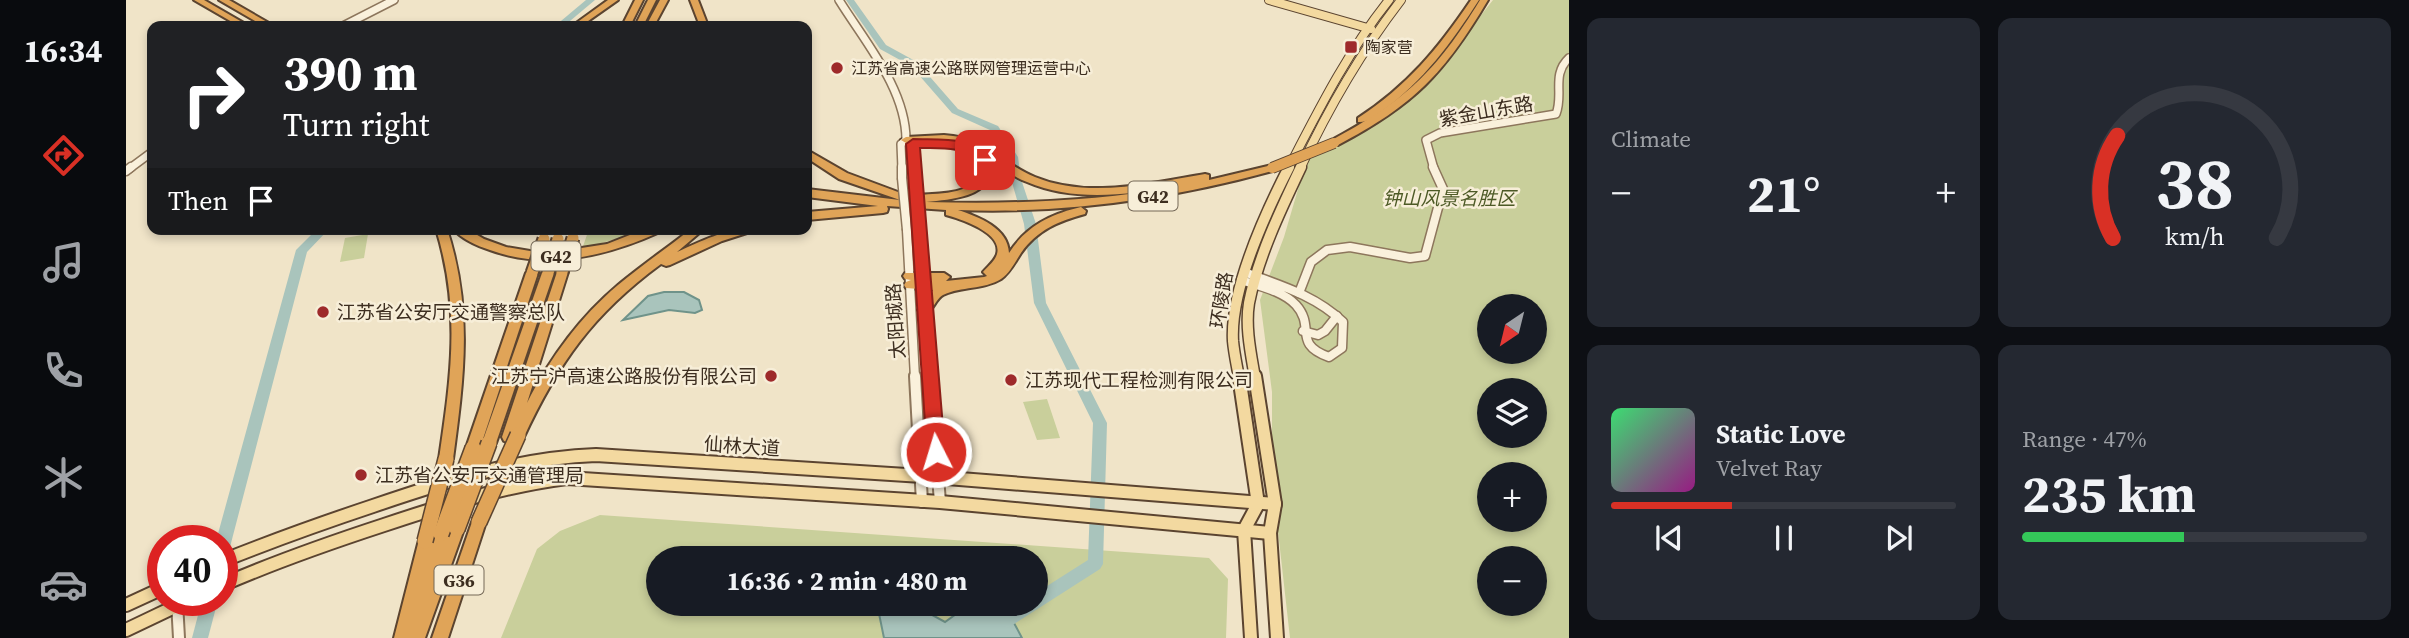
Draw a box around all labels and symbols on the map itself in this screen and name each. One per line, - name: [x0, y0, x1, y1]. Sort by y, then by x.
- place label: 陶家营: [1365, 36, 1413, 58]
- marker: 陶家营: [1343, 39, 1359, 55]
- place label: 江苏省高速公路联网管理运营中心: [851, 57, 1091, 79]
- marker: 江苏省高速公路联网管理运营中心: [829, 60, 845, 76]
- street label: 紫金山东路: [1437, 90, 1535, 132]
- pin: [955, 130, 1015, 190]
- road number: G42: [1128, 182, 1178, 210]
- park label: 钟山风景名胜区: [1382, 185, 1518, 211]
- road number: G42: [532, 242, 580, 270]
- street label: 环陵路: [1204, 270, 1238, 330]
- street label: 太阳城路: [879, 282, 911, 360]
- north arrow: [1477, 294, 1547, 364]
- place label: 江苏省公安厅交通警察总队: [337, 299, 565, 325]
- marker: 江苏省公安厅交通警察总队: [315, 304, 331, 320]
- place label: 江苏宁沪高速公路股份有限公司: [491, 363, 757, 389]
- place label: 江苏现代工程检测有限公司: [1025, 367, 1253, 393]
- marker: 江苏宁沪高速公路股份有限公司: [763, 368, 779, 384]
- marker: 江苏现代工程检测有限公司: [1003, 372, 1019, 388]
- position arrow: [899, 415, 973, 489]
- street label: 仙林大道: [703, 430, 781, 462]
- place label: 江苏省公安厅交通管理局: [375, 462, 584, 488]
- marker: 江苏省公安厅交通管理局: [353, 467, 369, 483]
- speed limit sign: 40: [147, 525, 238, 616]
- road number: G36: [434, 566, 484, 594]

